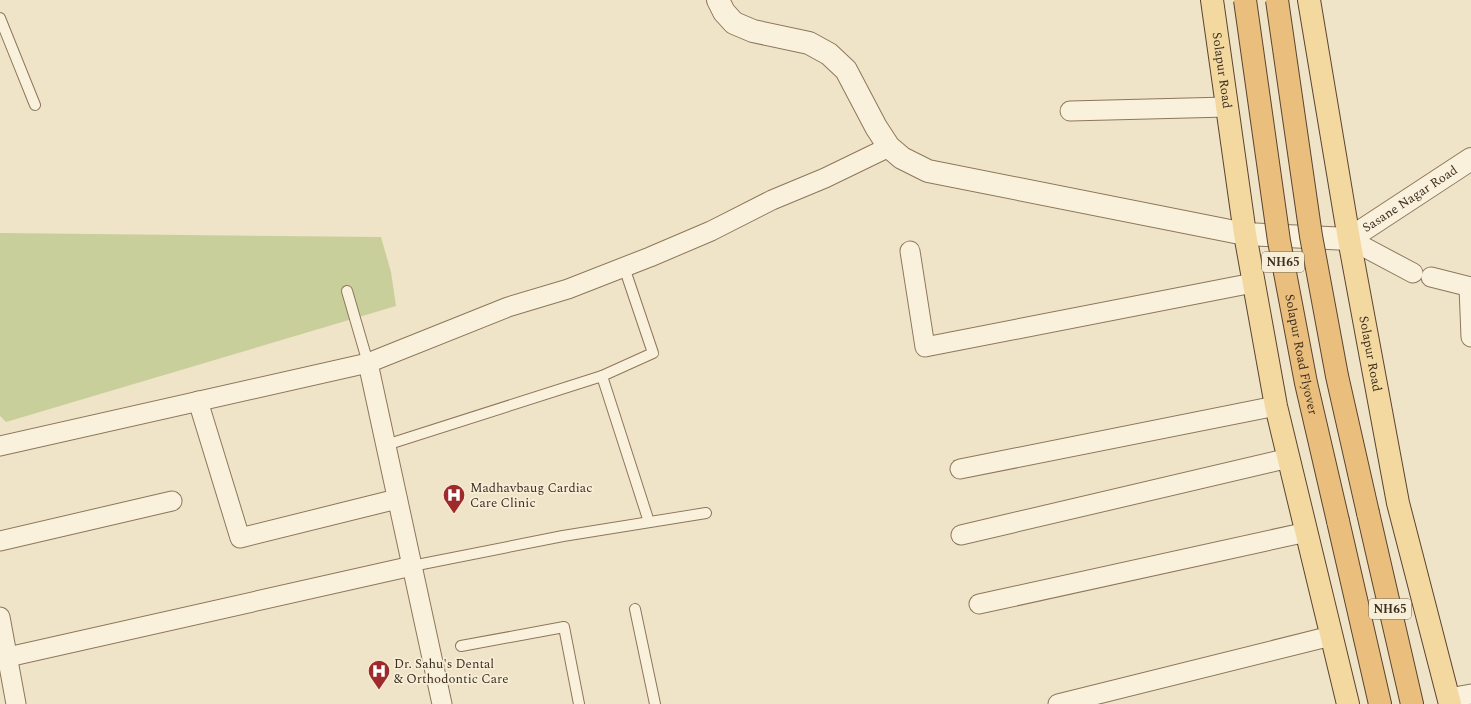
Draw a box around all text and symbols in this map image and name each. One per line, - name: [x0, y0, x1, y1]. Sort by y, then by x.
- street label: Solapur Road: [1207, 31, 1237, 110]
- street label: Sasane Nagar Road: [1358, 160, 1462, 238]
- road number: NH65: [1262, 252, 1304, 272]
- street label: Solapur Road Flyover: [1279, 292, 1323, 417]
- street label: Solapur Road: [1353, 314, 1387, 393]
- place label: Madhavbaug Cardiac Care Clinic: [470, 478, 592, 513]
- hospital icon: Madhavbaug Cardiac Care Clinic: [441, 482, 467, 515]
- road number: NH65: [1369, 599, 1411, 619]
- place label: Dr. Sahu's Dental & Orthodontic Care: [394, 654, 508, 689]
- hospital icon: Dr. Sahu's Dental & Orthodontic Care: [366, 658, 392, 691]

